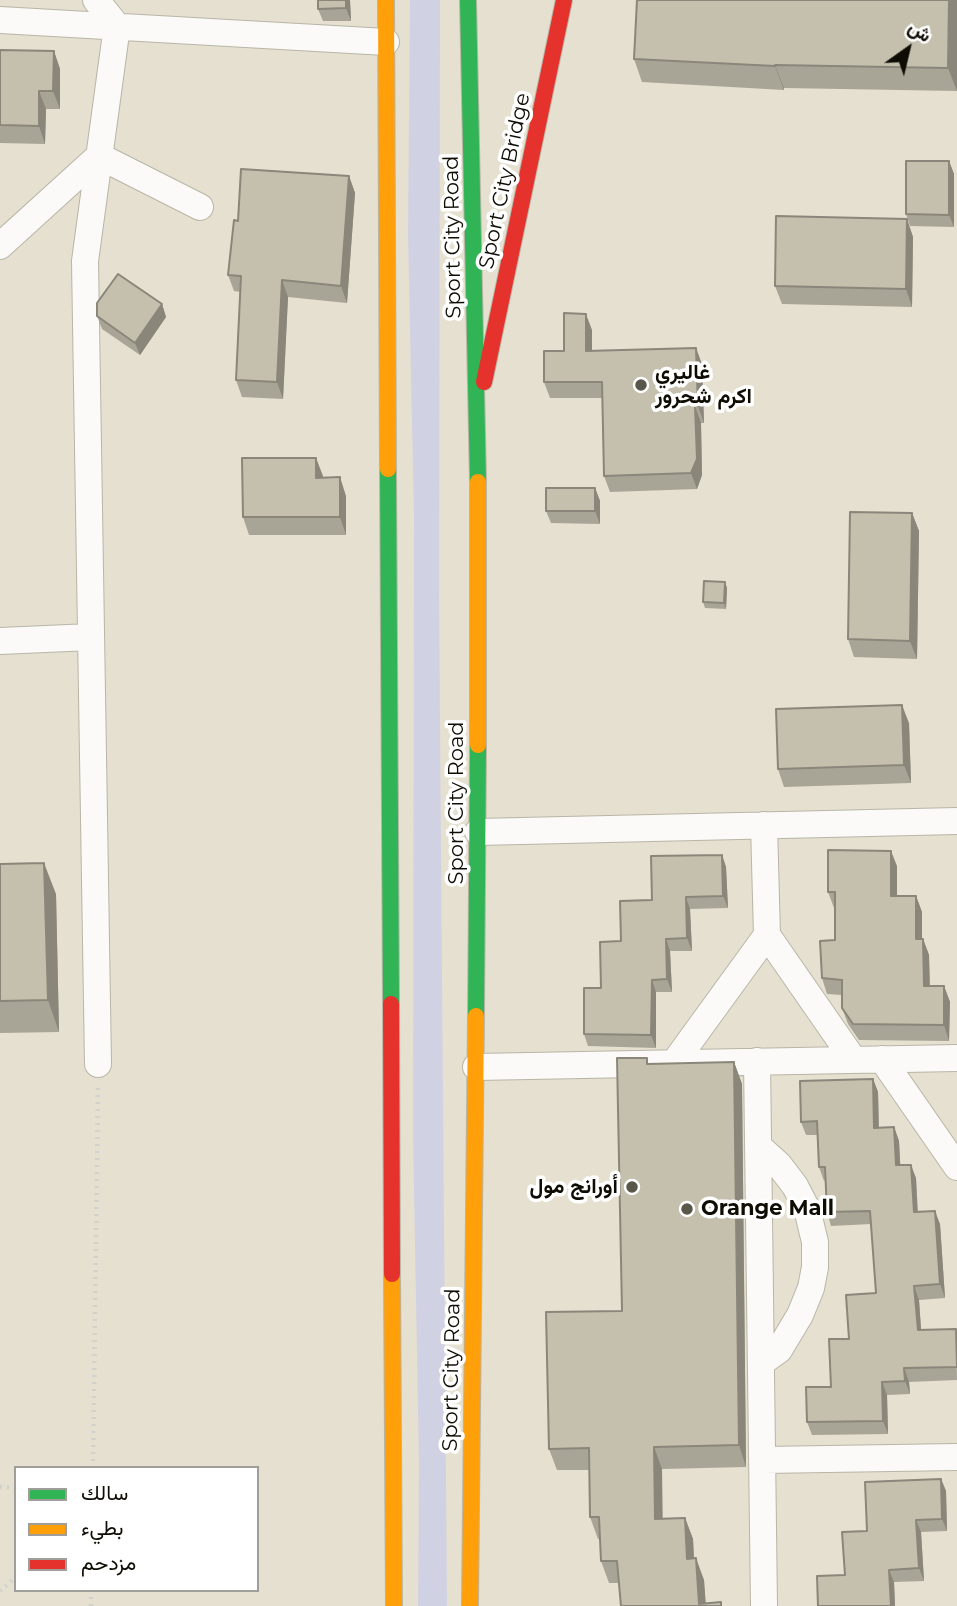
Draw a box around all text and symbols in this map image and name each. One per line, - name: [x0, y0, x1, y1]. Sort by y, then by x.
- north arrow: [873, 14, 943, 84]
- text: ش: [904, 15, 936, 47]
- street label: Sport City Bridge: [474, 91, 536, 271]
- street label: Sport City Road: [439, 155, 467, 319]
- place label: غاليري اكرم شحرور: [655, 360, 752, 410]
- marker: غاليري اكرم شحرور: [633, 377, 649, 393]
- street label: Sport City Road: [444, 721, 470, 885]
- place label: أورانج مول: [530, 1174, 618, 1200]
- marker: أورانج مول: [624, 1179, 640, 1195]
- place label: Orange Mall: [701, 1196, 834, 1222]
- marker: Orange Mall: [679, 1201, 695, 1217]
- street label: Sport City Road: [438, 1288, 466, 1452]
- legend: [14, 1466, 259, 1592]
- text: سالك: [81, 1480, 128, 1505]
- text: بطيء: [81, 1515, 124, 1540]
- text: مزدحم: [81, 1550, 136, 1575]

